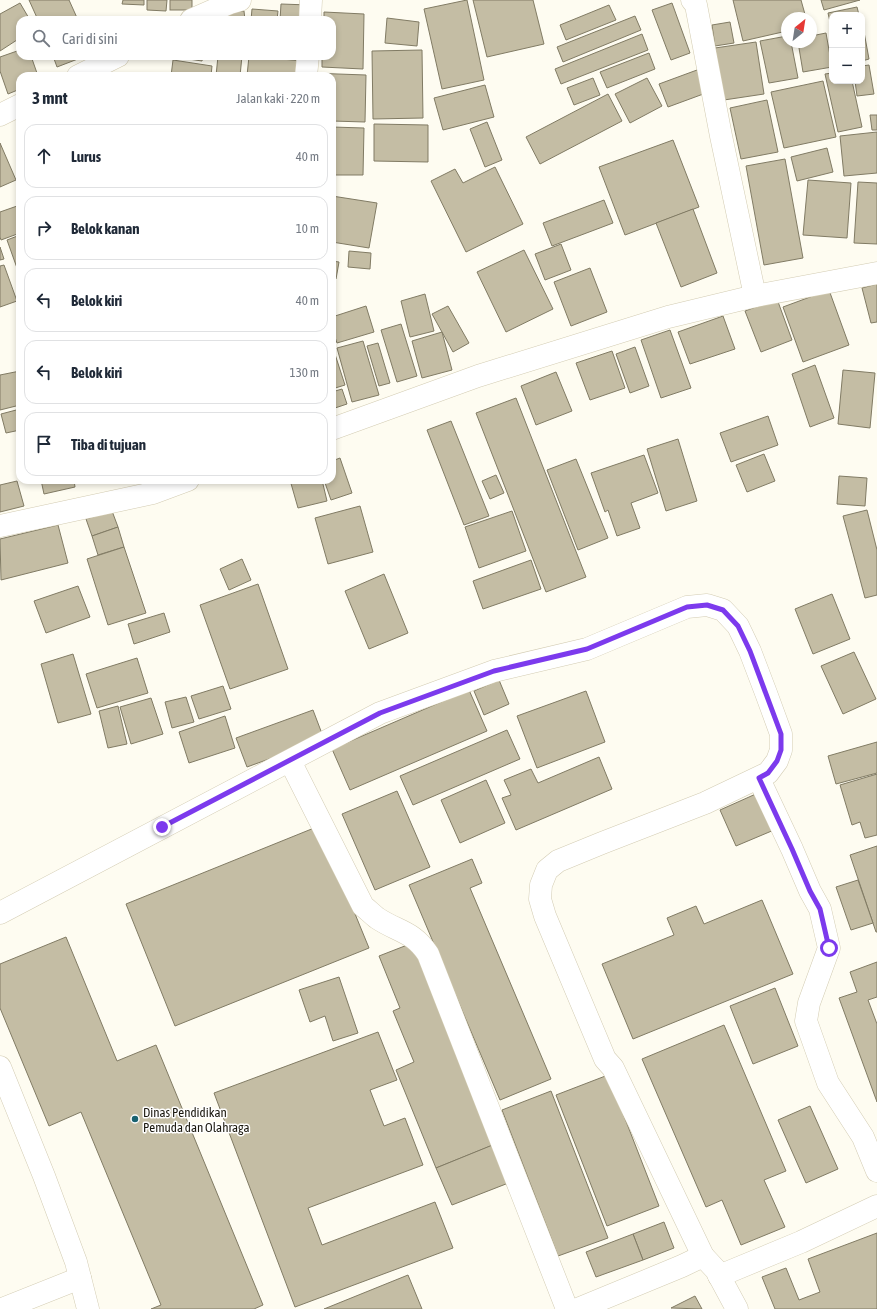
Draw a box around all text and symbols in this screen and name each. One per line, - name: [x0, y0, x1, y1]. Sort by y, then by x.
- north arrow: [781, 12, 817, 48]
- map controls: [829, 12, 865, 84]
- button: +: [829, 12, 865, 48]
- search box: [16, 16, 336, 60]
- icon: search: [30, 27, 52, 49]
- text: Cari di sini: [62, 30, 118, 47]
- button: −: [829, 48, 865, 84]
- text: 3 mnt: [32, 88, 68, 108]
- text: Jalan kaki · 220 m: [236, 91, 320, 106]
- icon: ahead: [33, 145, 55, 167]
- text: Lurus: [71, 148, 101, 165]
- text: 40 m: [296, 149, 319, 164]
- icon: right: [33, 217, 55, 239]
- text: Belok kanan: [71, 220, 140, 237]
- text: 10 m: [296, 221, 319, 236]
- icon: left: [33, 289, 55, 311]
- text: Belok kiri: [71, 292, 122, 309]
- text: 40 m: [296, 293, 319, 308]
- icon: left: [33, 361, 55, 383]
- text: Belok kiri: [71, 364, 122, 381]
- text: 130 m: [290, 365, 319, 380]
- icon: arrive: [33, 433, 55, 455]
- text: Tiba di tujuan: [71, 436, 146, 453]
- route end: [153, 818, 171, 836]
- route start: [820, 939, 838, 957]
- place label: Dinas Pendidikan Pemuda dan Olahraga: [143, 1105, 249, 1135]
- marker: Dinas Pendidikan Pemuda dan Olahraga: [130, 1114, 140, 1124]

